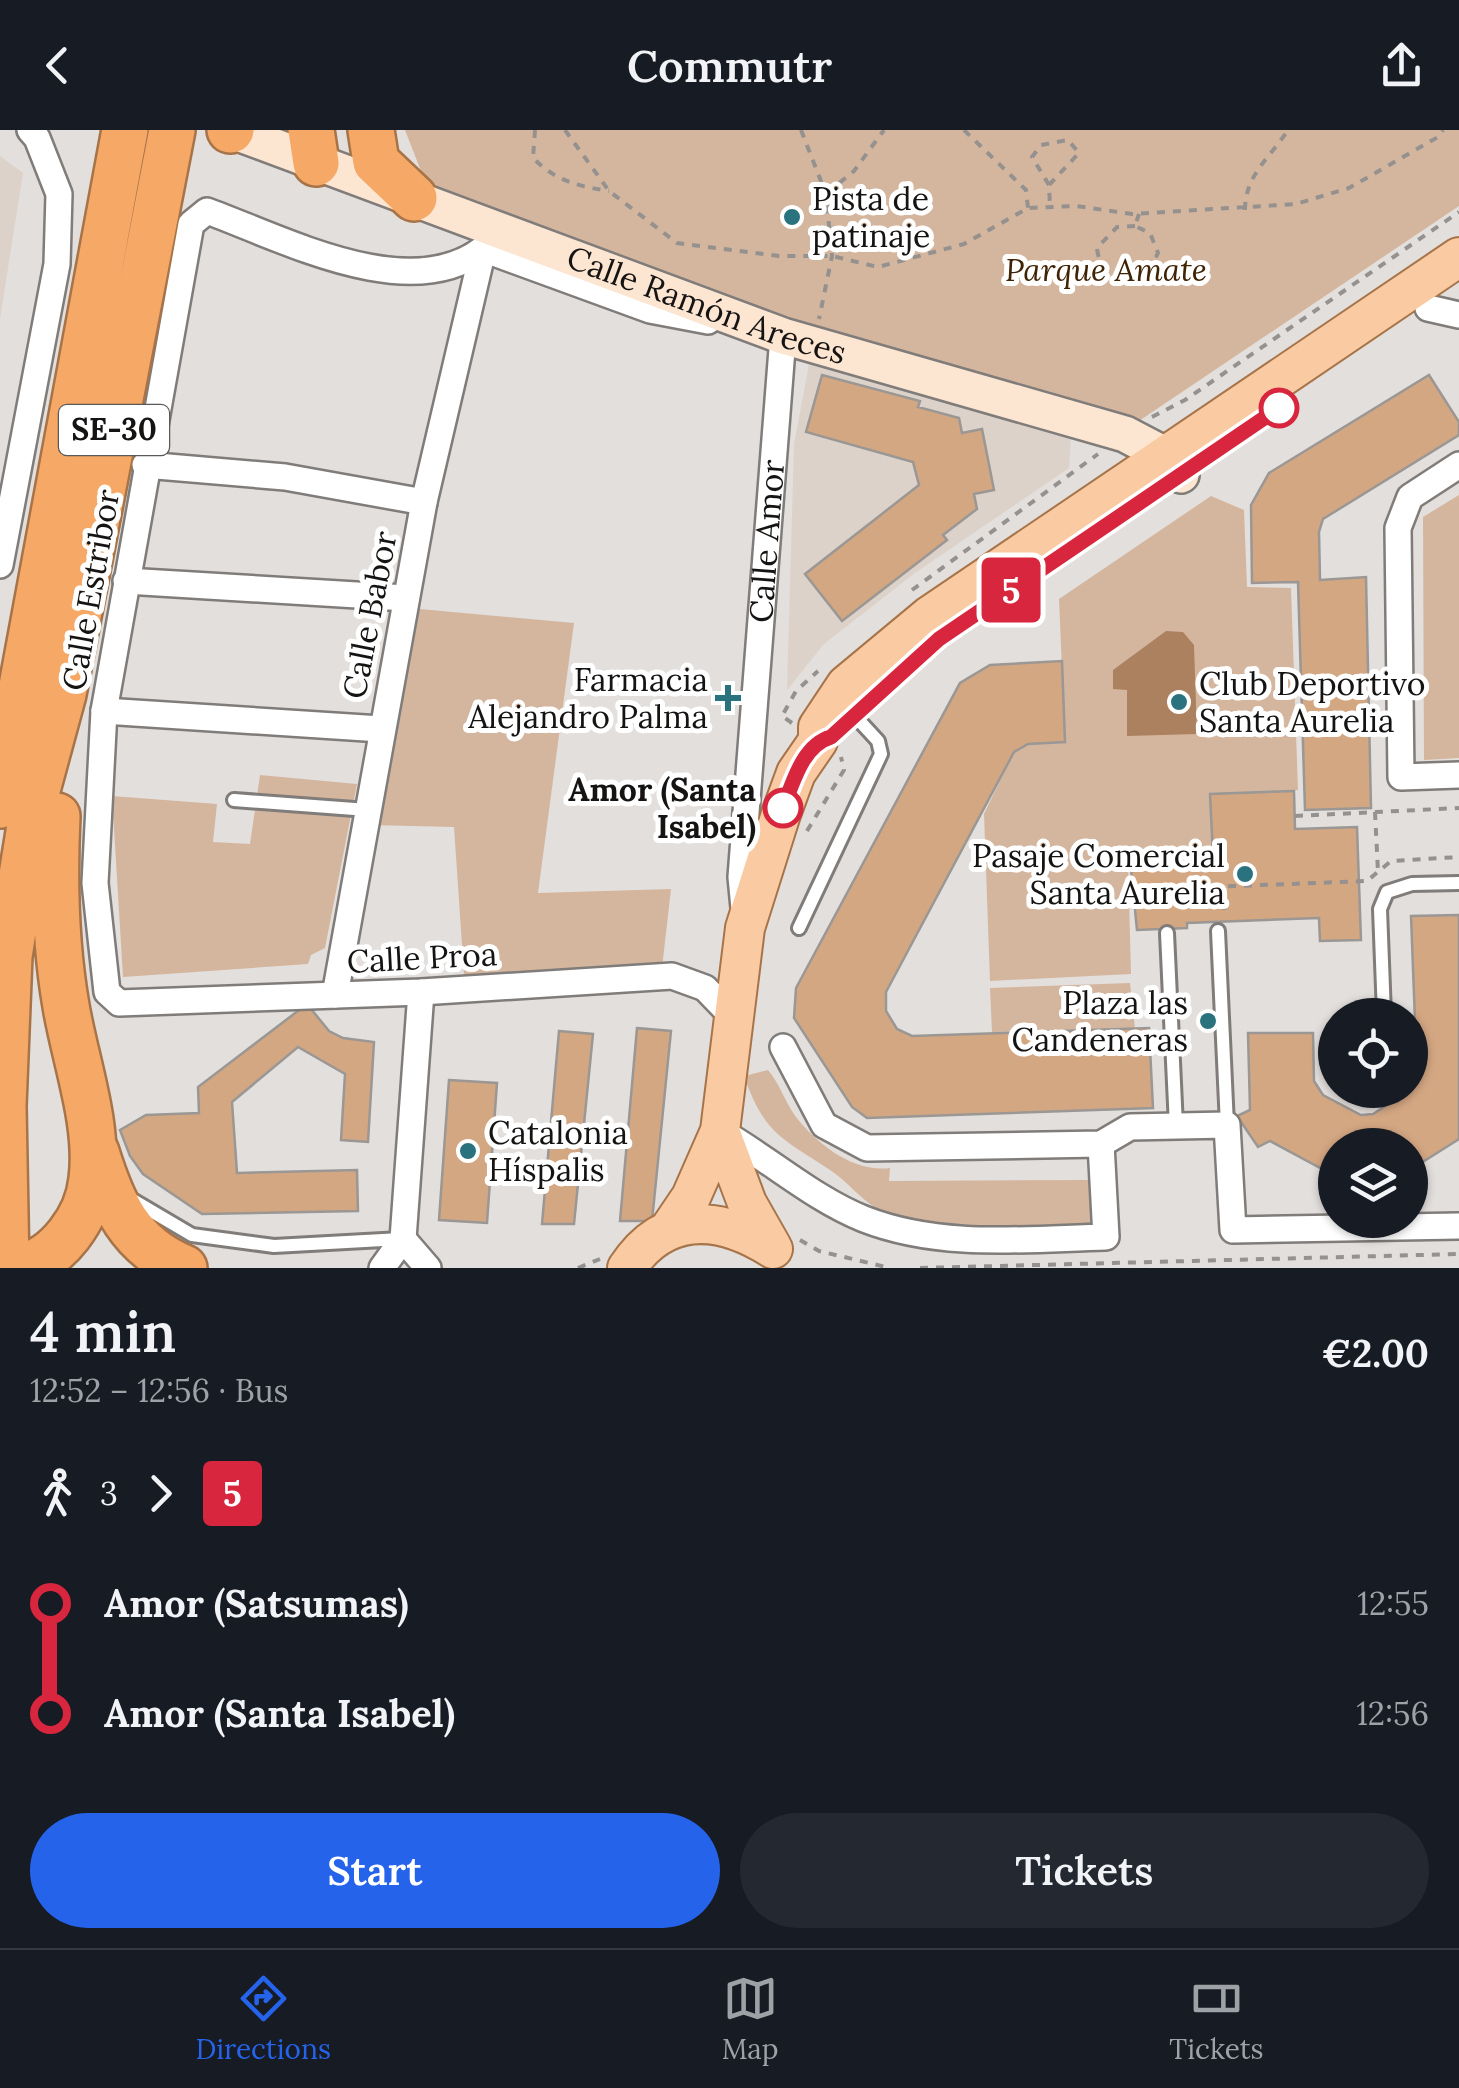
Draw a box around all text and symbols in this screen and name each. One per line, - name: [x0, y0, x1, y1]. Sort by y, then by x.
- text: Commutr: [627, 37, 832, 94]
- icon: back: [30, 38, 85, 93]
- icon: share: [1374, 38, 1429, 93]
- place label: Pista de patinaje: [812, 178, 930, 256]
- marker: Pista de patinaje: [781, 206, 803, 228]
- street label: Calle Ramón Areces: [561, 236, 851, 373]
- park label: Parque Amate: [1005, 249, 1207, 290]
- unlabelled marker: [1260, 389, 1298, 427]
- road number: SE-30: [59, 405, 169, 455]
- street label: Calle Amor: [740, 458, 793, 624]
- street label: Calle Estribor: [53, 486, 128, 694]
- street label: Calle Babor: [333, 528, 406, 702]
- line badge: 5: [978, 558, 1044, 622]
- text: 5: [1002, 568, 1020, 613]
- place label: Farmacia Alejandro Palma: [467, 659, 708, 737]
- place label: Club Deportivo Santa Aurelia: [1199, 663, 1425, 741]
- marker: Farmacia Alejandro Palma: [717, 687, 739, 709]
- marker: Club Deportivo Santa Aurelia: [1168, 691, 1190, 713]
- place label: Amor (Santa Isabel): [568, 769, 756, 847]
- marker: Amor (Santa Isabel): [764, 789, 802, 827]
- place label: Pasaje Comercial Santa Aurelia: [972, 835, 1225, 913]
- marker: Pasaje Comercial Santa Aurelia: [1234, 863, 1256, 885]
- street label: Calle Proa: [346, 933, 498, 982]
- place label: Plaza las Candeneras: [1011, 982, 1188, 1060]
- map controls: [1318, 998, 1428, 1238]
- button: locate: [1318, 998, 1428, 1108]
- marker: Plaza las Candeneras: [1197, 1010, 1219, 1032]
- place label: Catalonia Híspalis: [488, 1112, 628, 1190]
- button: layers: [1318, 1128, 1428, 1238]
- marker: Catalonia Híspalis: [457, 1140, 479, 1162]
- text: 4 min: [30, 1297, 176, 1367]
- text: €2.00: [1321, 1329, 1429, 1377]
- text: 12:52 – 12:56 · Bus: [30, 1370, 288, 1411]
- icon: walk: [30, 1466, 85, 1521]
- icon: forward: [133, 1466, 188, 1521]
- text: 5: [223, 1471, 242, 1516]
- text: 3: [100, 1473, 118, 1514]
- text: Amor (Satsumas): [104, 1579, 408, 1627]
- text: 12:55: [1357, 1583, 1429, 1624]
- text: Amor (Santa Isabel): [104, 1689, 455, 1737]
- text: 12:56: [1356, 1693, 1429, 1734]
- button: Start: [30, 1813, 720, 1928]
- button: Tickets: [740, 1813, 1429, 1928]
- tab: Directions: [195, 1971, 331, 2067]
- tab: Map: [722, 1971, 779, 2067]
- tab: Tickets: [1169, 1971, 1264, 2067]

